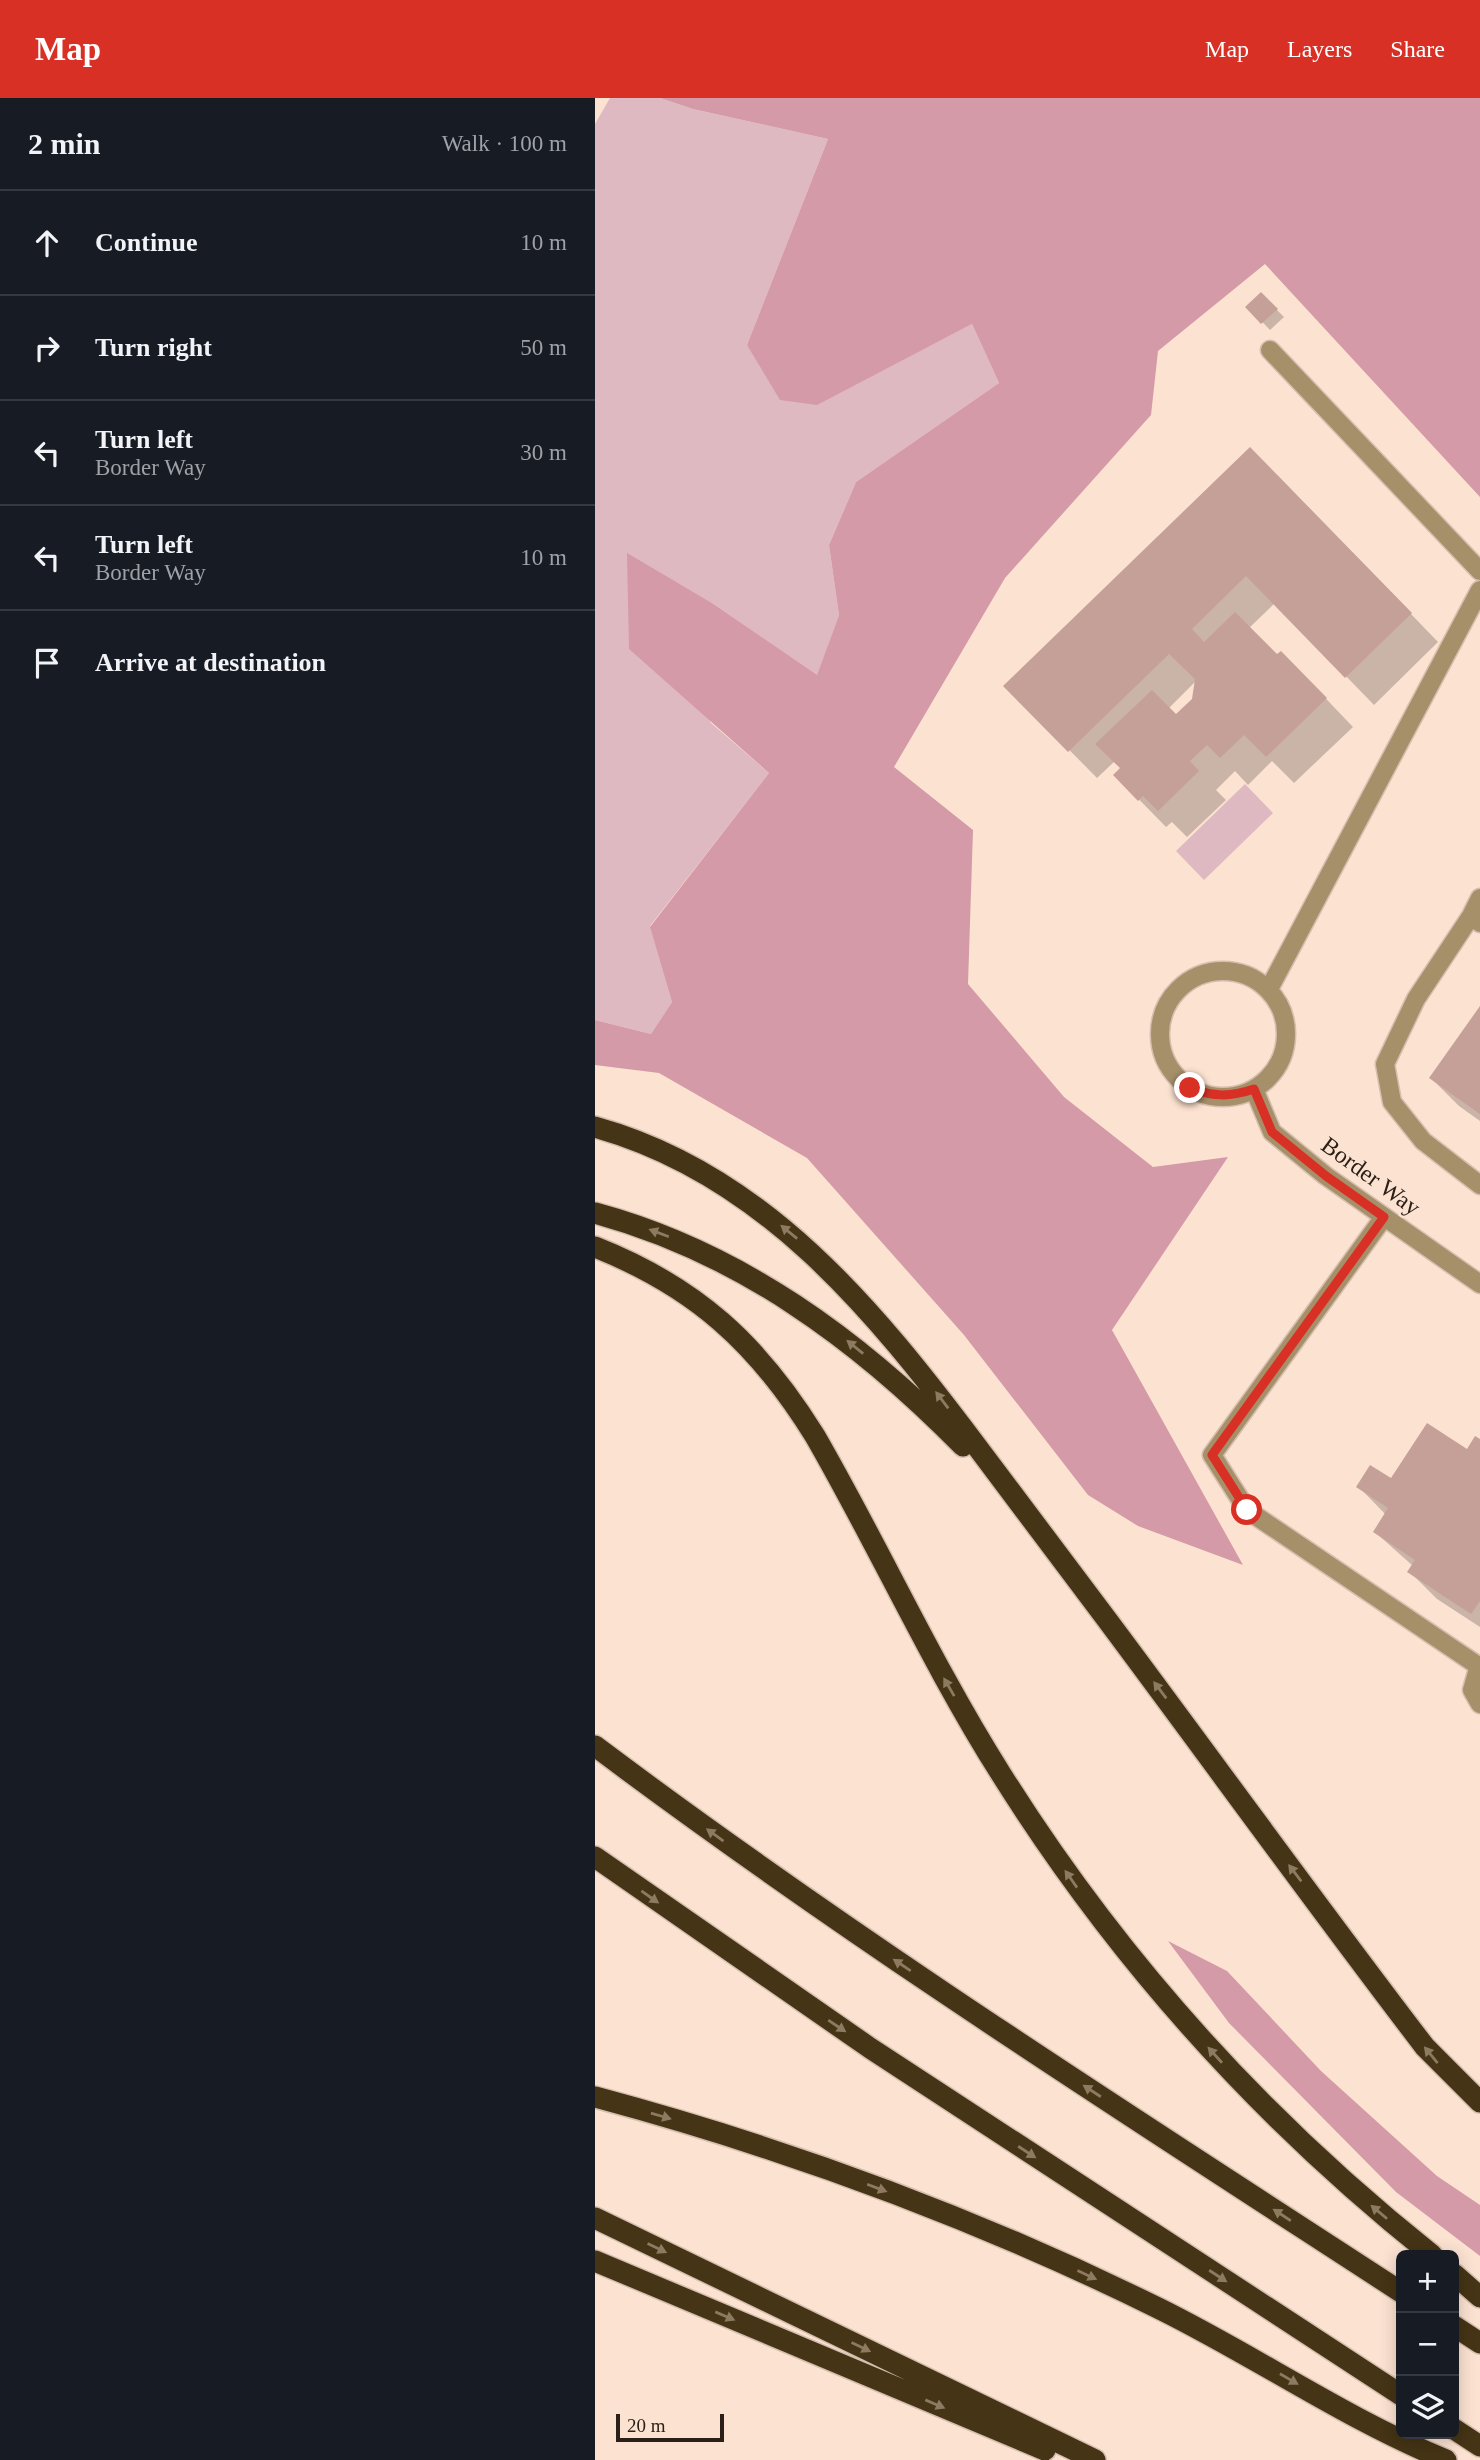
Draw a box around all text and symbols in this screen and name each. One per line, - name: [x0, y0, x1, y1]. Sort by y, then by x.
- text: Map: [35, 31, 101, 67]
- text: Map: [1205, 36, 1249, 62]
- text: Layers: [1287, 36, 1352, 62]
- text: Share: [1390, 36, 1445, 62]
- text: 2 min: [28, 127, 101, 160]
- text: Walk · 100 m: [442, 131, 567, 156]
- icon: ahead: [28, 224, 66, 262]
- text: Continue: [95, 228, 198, 257]
- text: 10 m: [520, 230, 567, 255]
- icon: right: [28, 329, 66, 367]
- text: Turn right: [95, 333, 212, 362]
- text: 50 m: [520, 335, 567, 360]
- text: Turn left: [95, 425, 193, 454]
- icon: left: [28, 434, 66, 472]
- text: 30 m: [520, 440, 567, 465]
- text: Border Way: [95, 455, 206, 480]
- text: Turn left: [95, 530, 193, 559]
- icon: left: [28, 539, 66, 577]
- text: 10 m: [520, 545, 567, 570]
- text: Border Way: [95, 560, 206, 585]
- icon: arrive: [28, 644, 66, 682]
- text: Arrive at destination: [95, 648, 326, 677]
- route end: [1174, 1072, 1205, 1103]
- street label: Border Way: [1317, 1132, 1425, 1220]
- one-way arrow: [781, 1225, 799, 1240]
- one-way arrow: [649, 1227, 670, 1238]
- one-way arrow: [846, 1340, 864, 1355]
- one-way arrow: [936, 1391, 950, 1409]
- route start: [1231, 1494, 1262, 1525]
- one-way arrow: [943, 1677, 955, 1697]
- one-way arrow: [1153, 1681, 1167, 1699]
- one-way arrow: [706, 1828, 724, 1842]
- one-way arrow: [1288, 1864, 1302, 1882]
- one-way arrow: [1065, 1870, 1079, 1888]
- one-way arrow: [641, 1890, 659, 1904]
- one-way arrow: [892, 1959, 912, 1972]
- one-way arrow: [827, 2020, 847, 2033]
- one-way arrow: [1207, 2047, 1223, 2064]
- one-way arrow: [1424, 2047, 1439, 2064]
- one-way arrow: [1082, 2084, 1101, 2097]
- one-way arrow: [651, 2111, 672, 2121]
- one-way arrow: [1018, 2145, 1036, 2159]
- one-way arrow: [866, 2182, 887, 2193]
- one-way arrow: [1370, 2205, 1388, 2220]
- one-way arrow: [1273, 2208, 1292, 2221]
- one-way arrow: [647, 2242, 667, 2253]
- map controls: [1396, 2250, 1459, 2439]
- button: +: [1396, 2250, 1459, 2313]
- one-way arrow: [1208, 2269, 1228, 2282]
- one-way arrow: [1076, 2270, 1097, 2281]
- one-way arrow: [715, 2311, 736, 2322]
- button: −: [1396, 2313, 1459, 2376]
- one-way arrow: [851, 2341, 871, 2352]
- one-way arrow: [1279, 2373, 1299, 2385]
- button: layers: [1396, 2376, 1459, 2439]
- one-way arrow: [925, 2399, 946, 2410]
- scale bar: [616, 2411, 725, 2443]
- text: 20 m: [627, 2415, 666, 2436]

